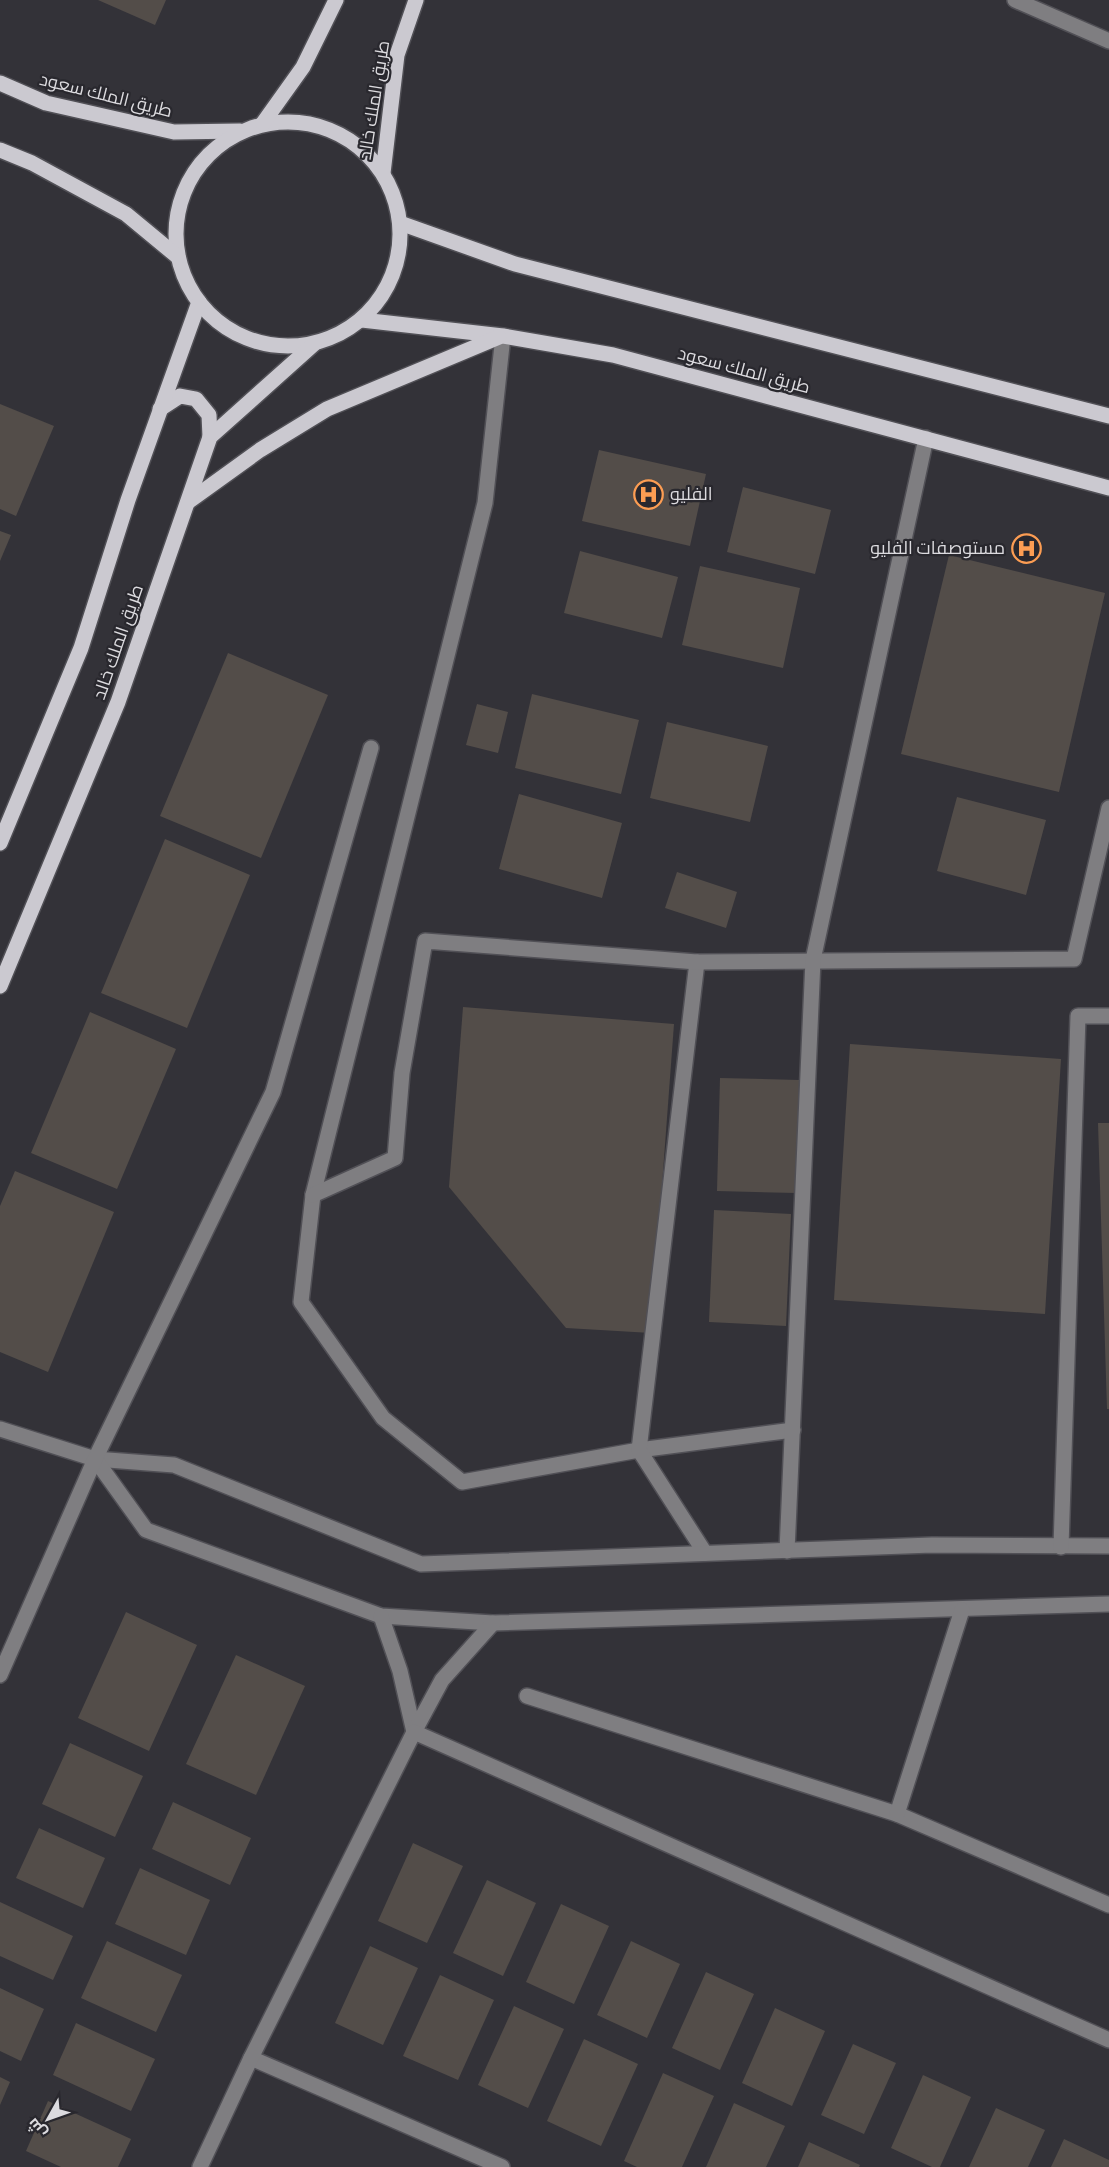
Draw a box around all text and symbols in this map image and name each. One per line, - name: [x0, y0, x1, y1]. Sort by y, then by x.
- street label: طريق الملك خالد: [353, 39, 395, 161]
- street label: طريق الملك سعود: [37, 67, 175, 123]
- street label: طريق الملك سعود: [675, 341, 813, 399]
- hospital icon: الفليو: [633, 478, 665, 510]
- place label: الفليو: [670, 482, 713, 505]
- hospital icon: مستوصفات الفليو: [1010, 532, 1042, 564]
- place label: مستوصفات الفليو: [870, 536, 1005, 559]
- street label: طريق الملك خالد: [87, 581, 149, 703]
- north arrow: [18, 2089, 78, 2149]
- text: ش: [22, 2114, 51, 2143]

